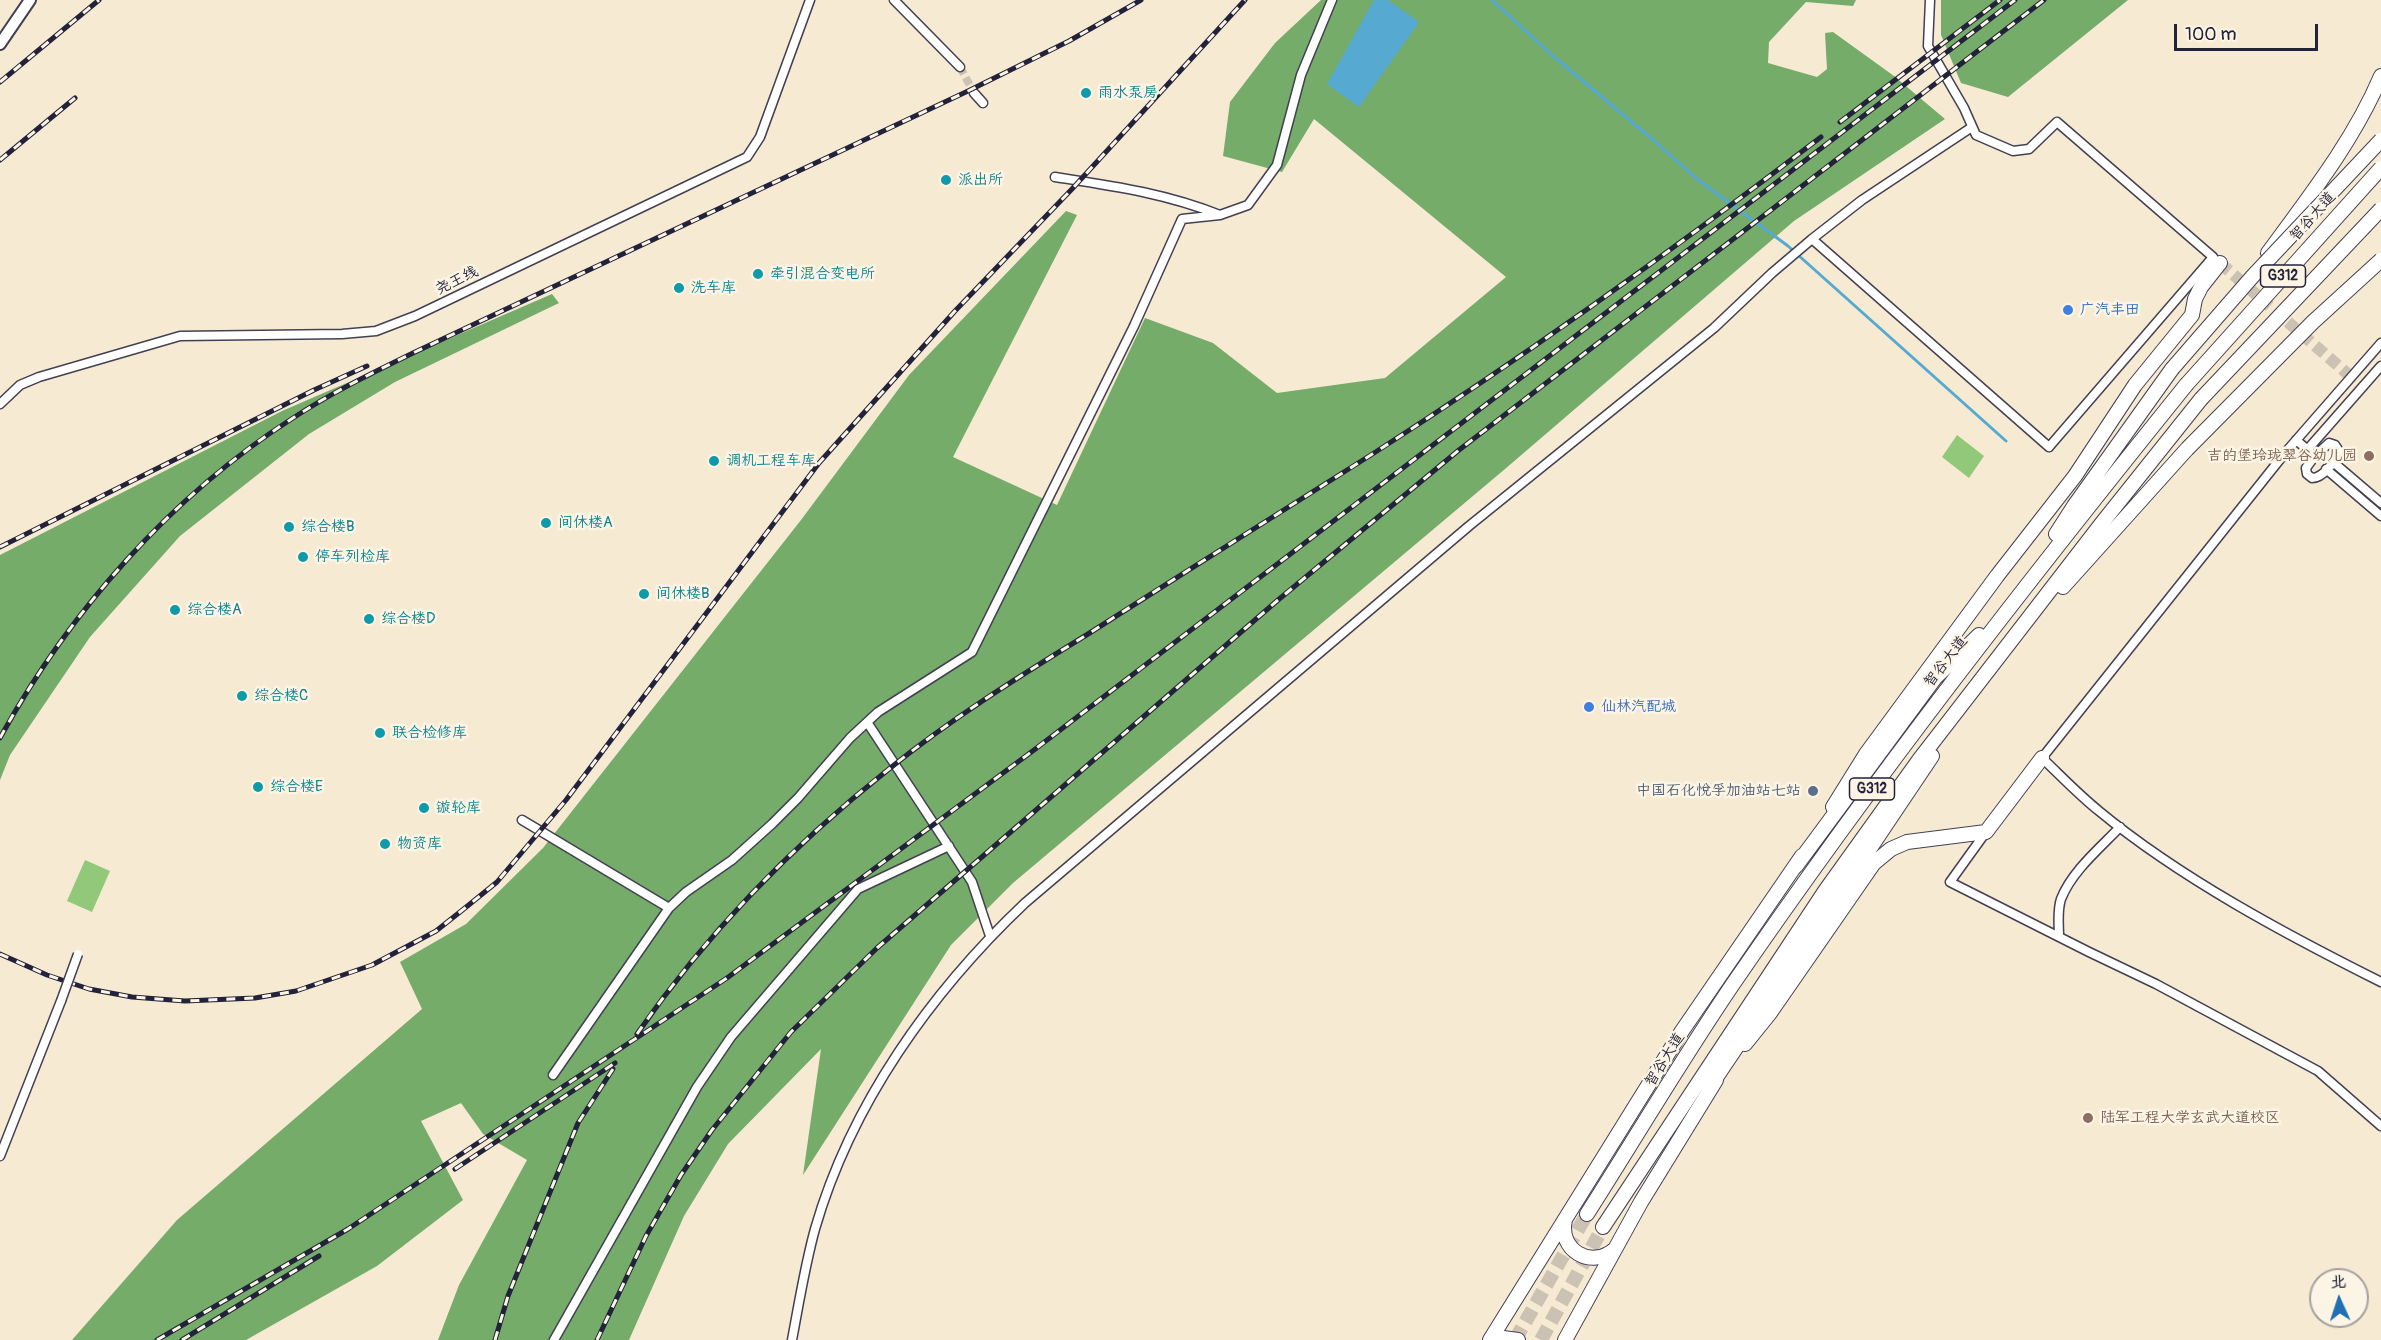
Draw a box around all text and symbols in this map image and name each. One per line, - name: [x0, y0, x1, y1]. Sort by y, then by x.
- scale bar: [2177, 12, 2321, 50]
- text: 100 m: [2185, 23, 2237, 46]
- place label: 雨水泵房: [1098, 84, 1158, 102]
- marker: 雨水泵房: [1079, 86, 1093, 100]
- place label: 派出所: [958, 171, 1003, 189]
- marker: 派出所: [939, 173, 953, 187]
- street label: 智谷大道: [2286, 189, 2340, 245]
- street label: 尧王线: [433, 263, 481, 299]
- place label: 牵引混合变电所: [770, 265, 875, 283]
- road number: G312: [2260, 265, 2306, 287]
- marker: 牵引混合变电所: [751, 267, 765, 281]
- place label: 洗车库: [691, 279, 736, 297]
- marker: 洗车库: [672, 281, 686, 295]
- place label: 广汽丰田: [2080, 301, 2140, 319]
- marker: 广汽丰田: [2061, 303, 2075, 317]
- place label: 吉的堡玲珑翠谷幼儿园: [2207, 447, 2357, 465]
- marker: 吉的堡玲珑翠谷幼儿园: [2362, 449, 2376, 463]
- place label: 调机工程车库: [726, 452, 816, 470]
- marker: 调机工程车库: [707, 454, 721, 468]
- place label: 间休楼A: [558, 514, 613, 532]
- marker: 间休楼A: [539, 516, 553, 530]
- place label: 综合楼B: [301, 518, 354, 536]
- marker: 综合楼B: [282, 520, 296, 534]
- place label: 停车列检库: [315, 548, 390, 566]
- marker: 停车列检库: [296, 550, 310, 564]
- place label: 间休楼B: [656, 585, 709, 603]
- marker: 间休楼B: [637, 587, 651, 601]
- place label: 综合楼A: [187, 601, 242, 619]
- marker: 综合楼A: [168, 603, 182, 617]
- place label: 综合楼D: [381, 610, 435, 628]
- marker: 综合楼D: [362, 612, 376, 626]
- street label: 智谷大道: [1920, 633, 1972, 691]
- place label: 综合楼C: [254, 687, 308, 705]
- marker: 综合楼C: [235, 689, 249, 703]
- place label: 仙林汽配城: [1601, 698, 1676, 716]
- marker: 仙林汽配城: [1582, 700, 1596, 714]
- place label: 联合检修库: [392, 724, 467, 742]
- marker: 联合检修库: [373, 726, 387, 740]
- place label: 综合楼E: [270, 778, 323, 796]
- road number: G312: [1850, 778, 1894, 800]
- marker: 综合楼E: [251, 780, 265, 794]
- place label: 中国石化悦孚加油站七站: [1636, 782, 1801, 800]
- marker: 中国石化悦孚加油站七站: [1806, 784, 1820, 798]
- place label: 镟轮库: [436, 799, 481, 817]
- marker: 镟轮库: [417, 801, 431, 815]
- place label: 物资库: [397, 835, 442, 853]
- marker: 物资库: [378, 837, 392, 851]
- street label: 智谷大道: [1641, 1030, 1689, 1090]
- place label: 陆军工程大学玄武大道校区: [2100, 1109, 2280, 1127]
- marker: 陆军工程大学玄武大道校区: [2081, 1111, 2095, 1125]
- north arrow: [2309, 1268, 2369, 1328]
- text: 北: [2330, 1272, 2347, 1292]

